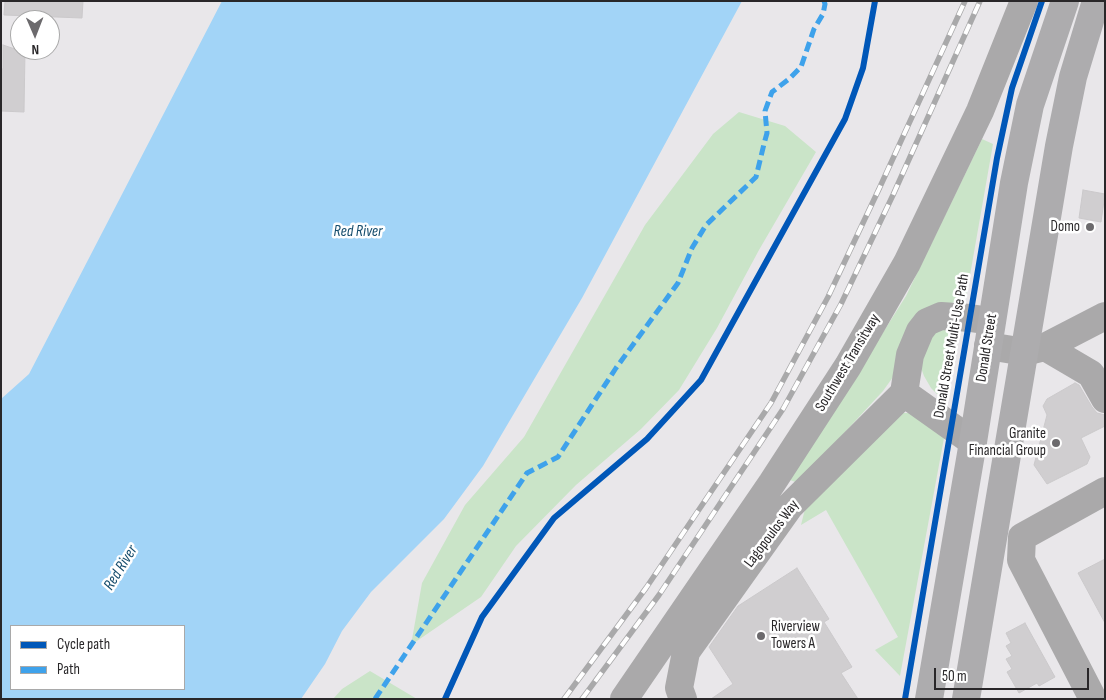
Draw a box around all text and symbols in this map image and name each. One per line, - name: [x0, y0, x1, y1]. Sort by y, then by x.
- north arrow: [10, 10, 60, 60]
- text: N: [31, 41, 39, 58]
- place label: Domo: [1051, 218, 1080, 236]
- marker: Domo: [1084, 221, 1096, 233]
- water label: Red River: [333, 222, 383, 242]
- street label: Donald Street Multi-Use Path: [930, 272, 974, 420]
- street label: Southwest Transitway: [812, 311, 884, 415]
- street label: Donald Street: [973, 313, 1001, 383]
- place label: Granite Financial Group: [969, 425, 1046, 460]
- marker: Granite Financial Group: [1050, 437, 1062, 449]
- street label: Lagopoulos Way: [741, 497, 803, 571]
- water label: Red River: [100, 542, 142, 594]
- place label: Riverview Towers A: [771, 618, 820, 653]
- legend: [10, 625, 185, 690]
- marker: Riverview Towers A: [755, 630, 767, 642]
- text: Cycle path: [57, 635, 110, 654]
- scale bar: [936, 658, 1091, 690]
- text: Path: [57, 660, 80, 679]
- text: 50 m: [942, 667, 967, 686]

